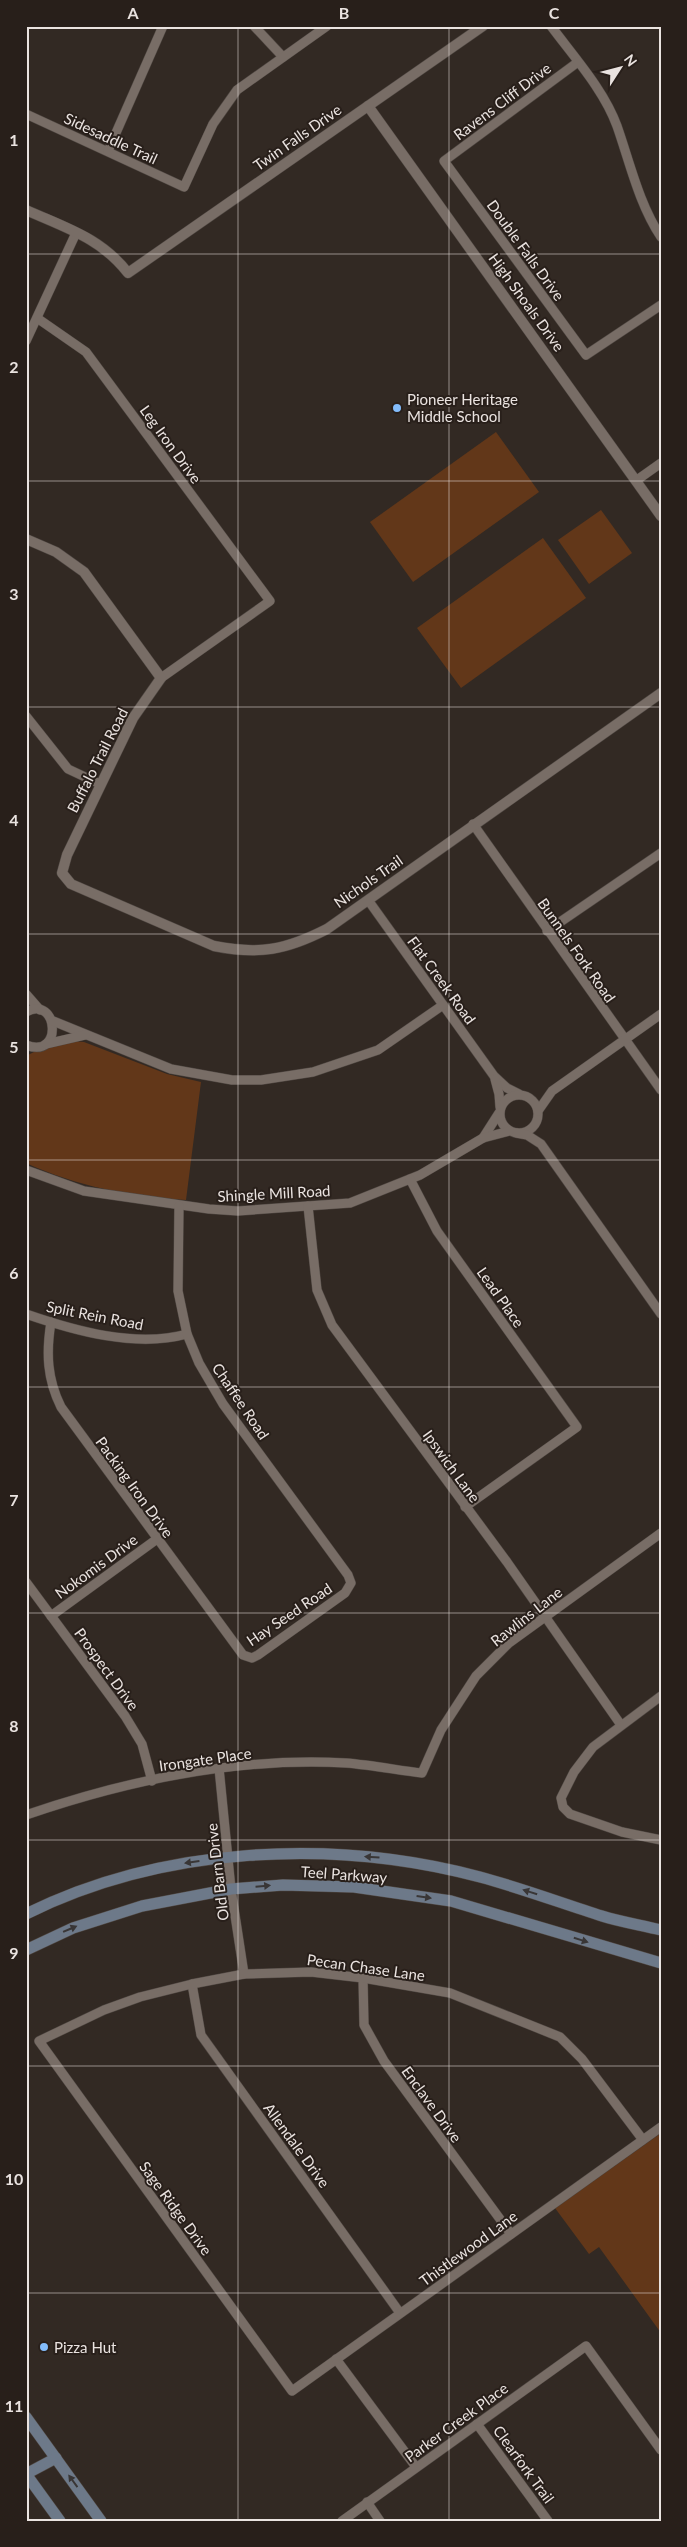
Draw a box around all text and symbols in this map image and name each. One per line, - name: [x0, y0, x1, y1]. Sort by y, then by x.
- text: A: [126, 3, 139, 22]
- text: B: [339, 3, 349, 22]
- text: C: [549, 3, 560, 22]
- north arrow: [594, 42, 644, 92]
- text: N: [621, 51, 641, 69]
- street label: Ravens Cliff Drive: [450, 58, 554, 143]
- street label: Twin Falls Drive: [250, 100, 344, 174]
- street label: Sidesaddle Trail: [62, 109, 160, 167]
- text: 1: [9, 130, 19, 149]
- street label: Double Falls Drive: [483, 196, 569, 304]
- street label: High Shoals Drive: [485, 249, 569, 355]
- text: 2: [9, 357, 19, 376]
- place label: Pioneer Heritage Middle School: [407, 390, 518, 425]
- street label: Leg Iron Drive: [137, 401, 205, 487]
- marker: Pioneer Heritage Middle School: [391, 402, 403, 414]
- text: 3: [9, 584, 19, 603]
- street label: Buffalo Trail Road: [63, 705, 131, 815]
- text: 4: [9, 810, 19, 829]
- street label: Nichols Trail: [330, 851, 406, 911]
- street label: Bunnels Fork Road: [534, 894, 620, 1006]
- street label: Flat Creek Road: [404, 933, 480, 1027]
- text: 5: [9, 1037, 19, 1056]
- street label: Shingle Mill Road: [217, 1181, 331, 1205]
- text: 6: [9, 1263, 19, 1282]
- street label: Lead Place: [474, 1263, 528, 1331]
- street label: Split Rein Road: [45, 1297, 145, 1333]
- street label: Chaffee Road: [209, 1359, 273, 1443]
- street label: Ipswich Lane: [420, 1426, 484, 1506]
- street label: Packing Iron Drive: [92, 1433, 178, 1541]
- text: 7: [9, 1490, 19, 1509]
- street label: Nokomis Drive: [51, 1530, 141, 1602]
- street label: Hay Seed Road: [243, 1579, 335, 1649]
- street label: Rawlins Lane: [487, 1582, 565, 1649]
- street label: Prospect Drive: [71, 1624, 143, 1714]
- text: 8: [9, 1716, 19, 1735]
- street label: Irongate Place: [158, 1744, 253, 1774]
- street label: Old Barn Drive: [202, 1822, 232, 1922]
- one-way arrow: [363, 1853, 379, 1861]
- one-way arrow: [184, 1859, 200, 1867]
- street label: Teel Parkway: [300, 1862, 388, 1886]
- one-way arrow: [255, 1882, 271, 1890]
- one-way arrow: [522, 1888, 537, 1896]
- one-way arrow: [417, 1893, 433, 1901]
- one-way arrow: [63, 1925, 78, 1933]
- one-way arrow: [573, 1937, 588, 1944]
- text: 9: [9, 1943, 19, 1962]
- street label: Pecan Chase Lane: [306, 1950, 426, 1984]
- street label: Enclave Drive: [398, 2062, 466, 2146]
- street label: Allendale Drive: [260, 2099, 334, 2191]
- street label: Sage Ridge Drive: [136, 2158, 216, 2258]
- text: 10: [5, 2169, 23, 2188]
- street label: Thistlewood Lane: [416, 2206, 520, 2289]
- place label: Pizza Hut: [54, 2338, 117, 2356]
- marker: Pizza Hut: [38, 2341, 50, 2353]
- street label: Parker Creek Place: [401, 2378, 511, 2465]
- text: 11: [5, 2396, 23, 2415]
- street label: Clearfork Trail: [490, 2422, 558, 2506]
- one-way arrow: [68, 2474, 78, 2488]

